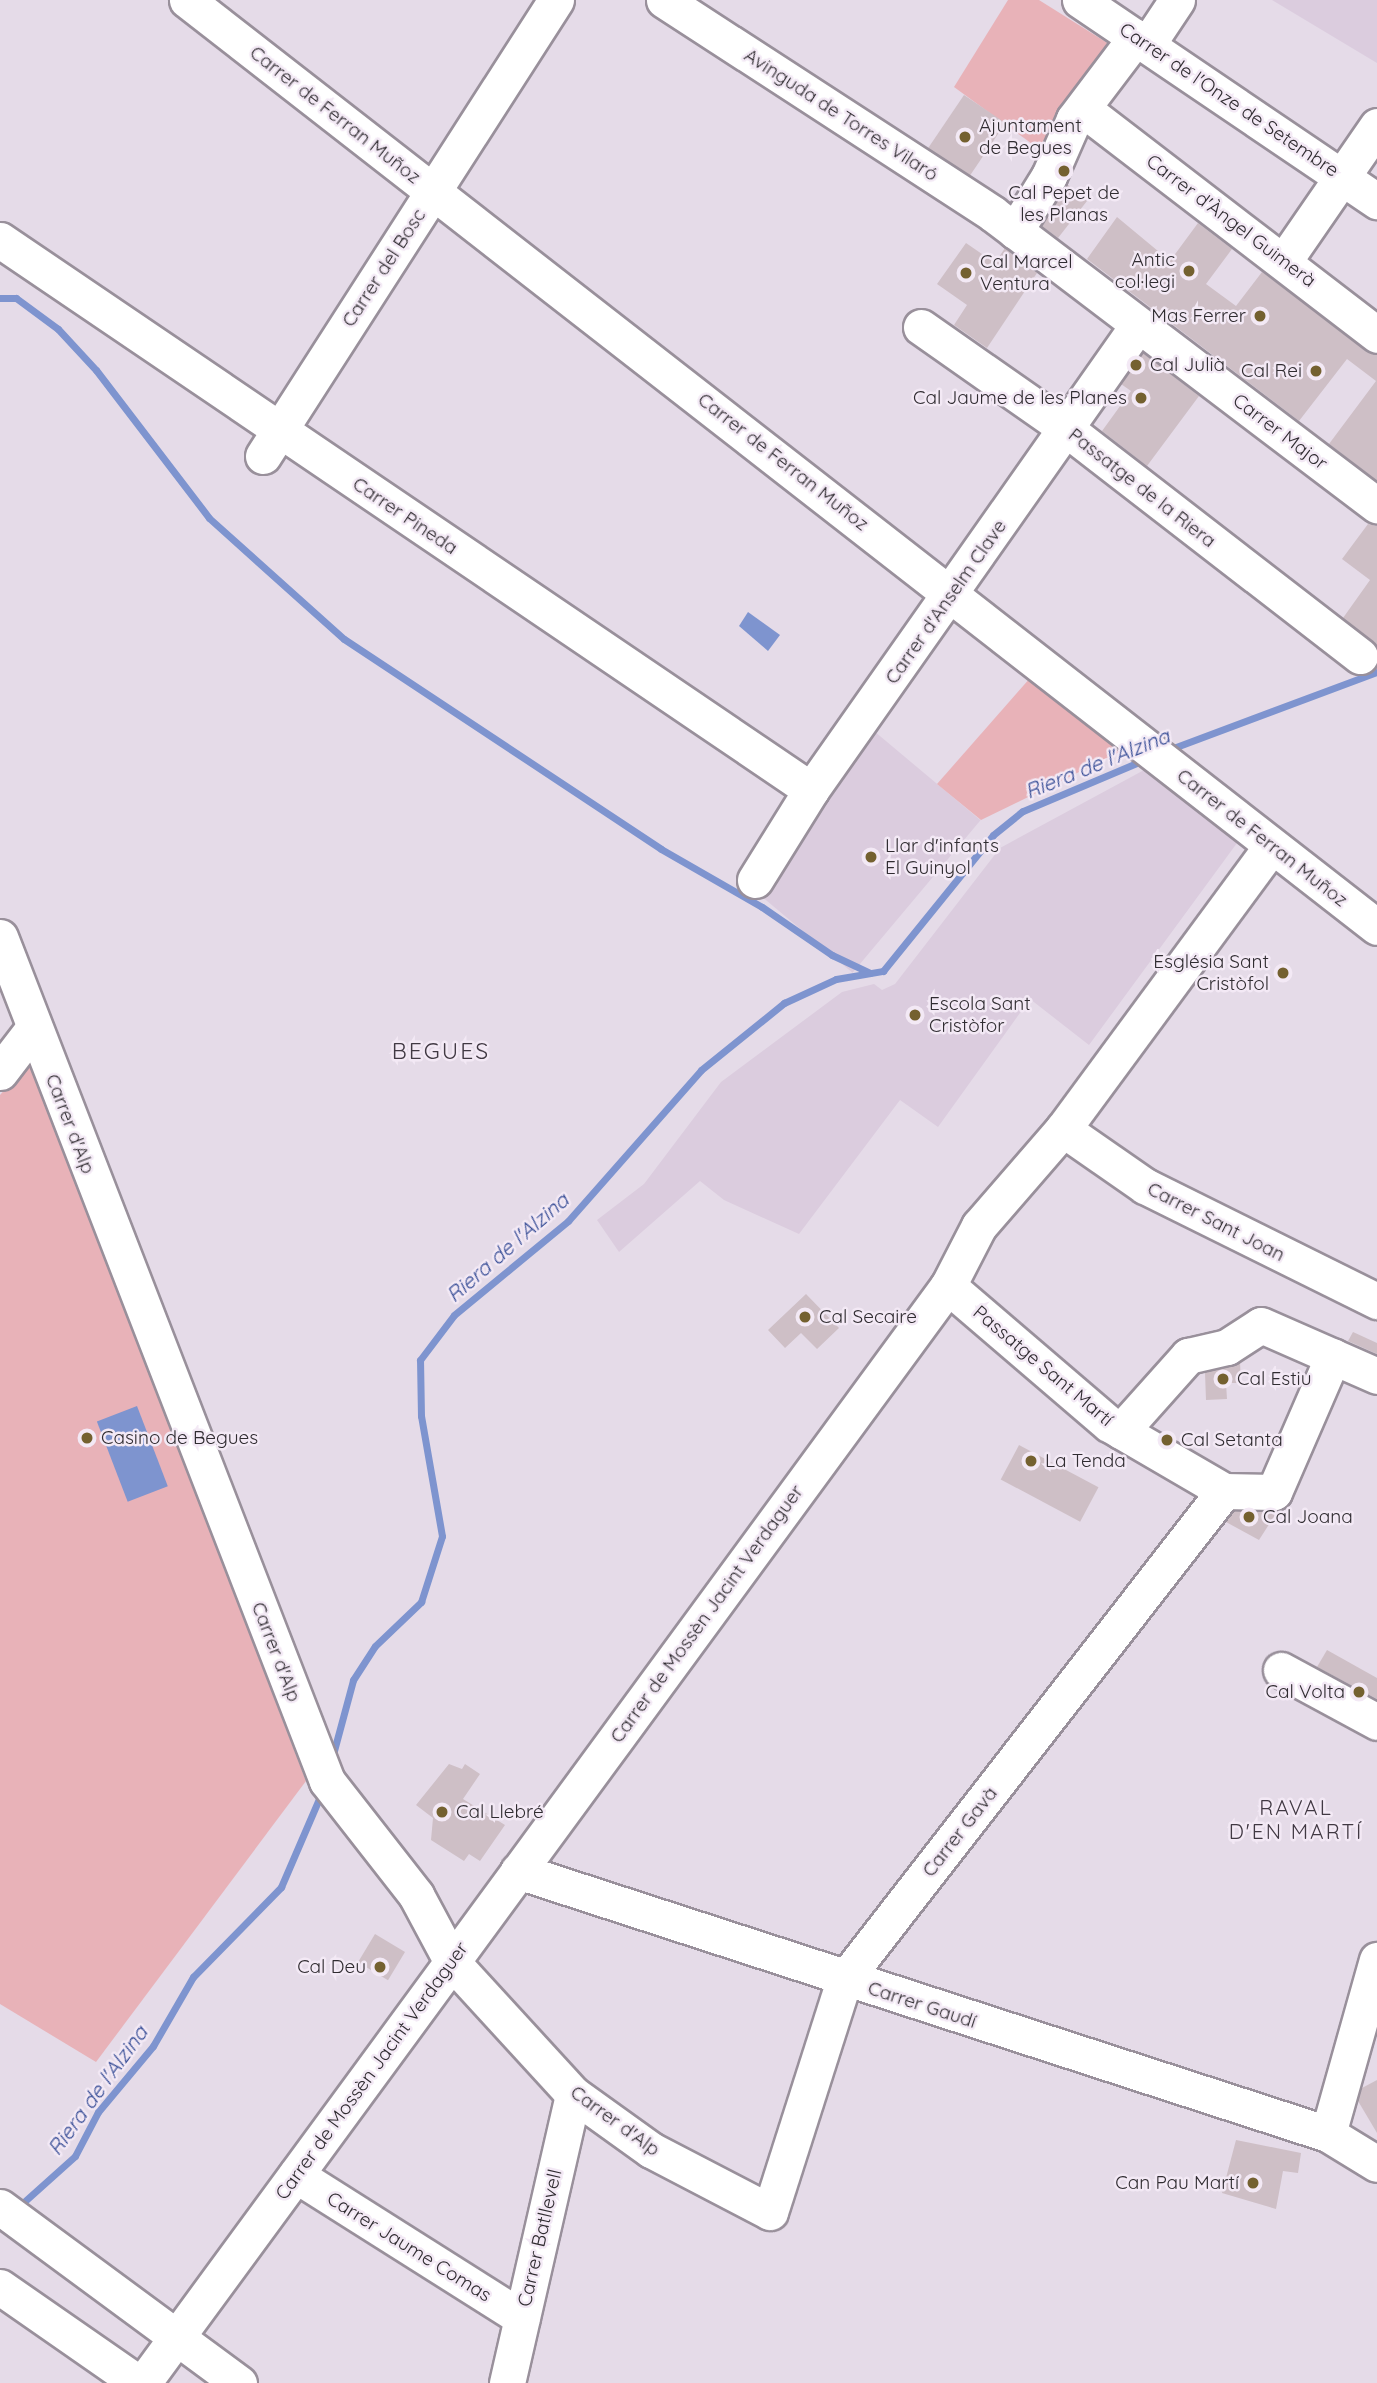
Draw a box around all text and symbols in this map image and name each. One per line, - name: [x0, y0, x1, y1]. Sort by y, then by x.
- street label: Carrer de l'Onze de Setembre: [1115, 18, 1343, 182]
- street label: Carrer de Ferran Muñoz: [245, 41, 425, 189]
- street label: Avinguda de Torres Vilaró: [740, 44, 942, 186]
- place label: Ajuntament de Begues: [979, 115, 1082, 159]
- marker: Ajuntament de Begues: [957, 129, 973, 145]
- street label: Carrer d'Àngel Guimerà: [1142, 150, 1320, 292]
- marker: Cal Pepet de les Planas: [1056, 163, 1072, 179]
- place label: Cal Pepet de les Planas: [1008, 182, 1120, 226]
- street label: Carrer del Bosc: [337, 205, 431, 331]
- place label: Antic col·legi: [1115, 249, 1175, 293]
- place label: Cal Marcel Ventura: [980, 251, 1073, 295]
- marker: Antic col·legi: [1181, 263, 1197, 279]
- marker: Cal Marcel Ventura: [958, 265, 974, 281]
- place label: Mas Ferrer: [1151, 305, 1246, 327]
- marker: Mas Ferrer: [1252, 308, 1268, 324]
- place label: Cal Julià: [1150, 354, 1225, 376]
- marker: Cal Julià: [1128, 357, 1144, 373]
- place label: Cal Rei: [1241, 360, 1302, 382]
- marker: Cal Rei: [1308, 363, 1324, 379]
- place label: Cal Jaume de les Planes: [913, 387, 1127, 409]
- street label: Carrer de Ferran Muñoz: [693, 388, 873, 536]
- street label: Carrer Major: [1228, 389, 1332, 475]
- marker: Cal Jaume de les Planes: [1133, 390, 1149, 406]
- street label: Passatge de la Riera: [1064, 423, 1220, 553]
- street label: Carrer Pineda: [348, 473, 462, 559]
- street label: Carrer d'Anselm Clave: [881, 516, 1011, 688]
- water label: Riera de l'Alzina: [1021, 723, 1173, 803]
- street label: Carrer de Ferran Muñoz: [1172, 764, 1352, 912]
- place label: Llar d'infants El Guinyol: [885, 835, 999, 879]
- marker: Llar d'infants El Guinyol: [863, 849, 879, 865]
- place label: Església Sant Cristòfol: [1153, 951, 1269, 995]
- marker: Església Sant Cristòfol: [1275, 965, 1291, 981]
- place label: Escola Sant Cristòfor: [929, 993, 1031, 1037]
- marker: Escola Sant Cristòfor: [907, 1007, 923, 1023]
- district label: BEGUES: [393, 1037, 489, 1065]
- street label: Carrer d'Alp: [41, 1071, 99, 1177]
- street label: Carrer Sant Joan: [1144, 1178, 1288, 1266]
- water label: Riera de l'Alzina: [441, 1187, 573, 1307]
- street label: Passatge Sant Martí: [968, 1301, 1118, 1431]
- place label: Cal Secaire: [819, 1306, 917, 1328]
- marker: Cal Secaire: [797, 1309, 813, 1325]
- place label: Cal Estiu: [1237, 1368, 1311, 1390]
- marker: Cal Estiu: [1215, 1371, 1231, 1387]
- place label: Casino de Begues: [101, 1427, 258, 1449]
- place label: Cal Setanta: [1181, 1429, 1283, 1451]
- marker: Casino de Begues: [79, 1430, 95, 1446]
- marker: Cal Setanta: [1159, 1432, 1175, 1448]
- place label: La Tenda: [1045, 1450, 1126, 1472]
- marker: La Tenda: [1023, 1453, 1039, 1469]
- street label: Carrer de Mossèn Jacint Verdaguer: [606, 1481, 808, 1747]
- place label: Cal Joana: [1263, 1506, 1353, 1528]
- marker: Cal Joana: [1241, 1509, 1257, 1525]
- street label: Carrer d'Alp: [247, 1599, 305, 1705]
- place label: Cal Volta: [1266, 1681, 1345, 1703]
- marker: Cal Volta: [1351, 1684, 1367, 1700]
- street label: Carrer Gavà: [918, 1783, 1002, 1881]
- district label: RAVAL D'EN MARTÍ: [1230, 1794, 1362, 1844]
- place label: Cal Llebré: [456, 1801, 544, 1823]
- marker: Cal Llebré: [434, 1804, 450, 1820]
- street label: Carrer de Mossèn Jacint Verdaguer: [271, 1938, 473, 2204]
- place label: Cal Deu: [297, 1956, 366, 1978]
- marker: Cal Deu: [372, 1959, 388, 1975]
- street label: Carrer Gaudí: [865, 1977, 979, 2033]
- water label: Riera de l'Alzina: [42, 2020, 152, 2160]
- street label: Carrer d'Alp: [566, 2081, 664, 2161]
- street label: Carrer Batllevell: [513, 2167, 567, 2309]
- place label: Can Pau Martí: [1115, 2172, 1239, 2194]
- marker: Can Pau Martí: [1245, 2175, 1261, 2191]
- street label: Carrer Jaume Comas: [323, 2187, 495, 2307]

